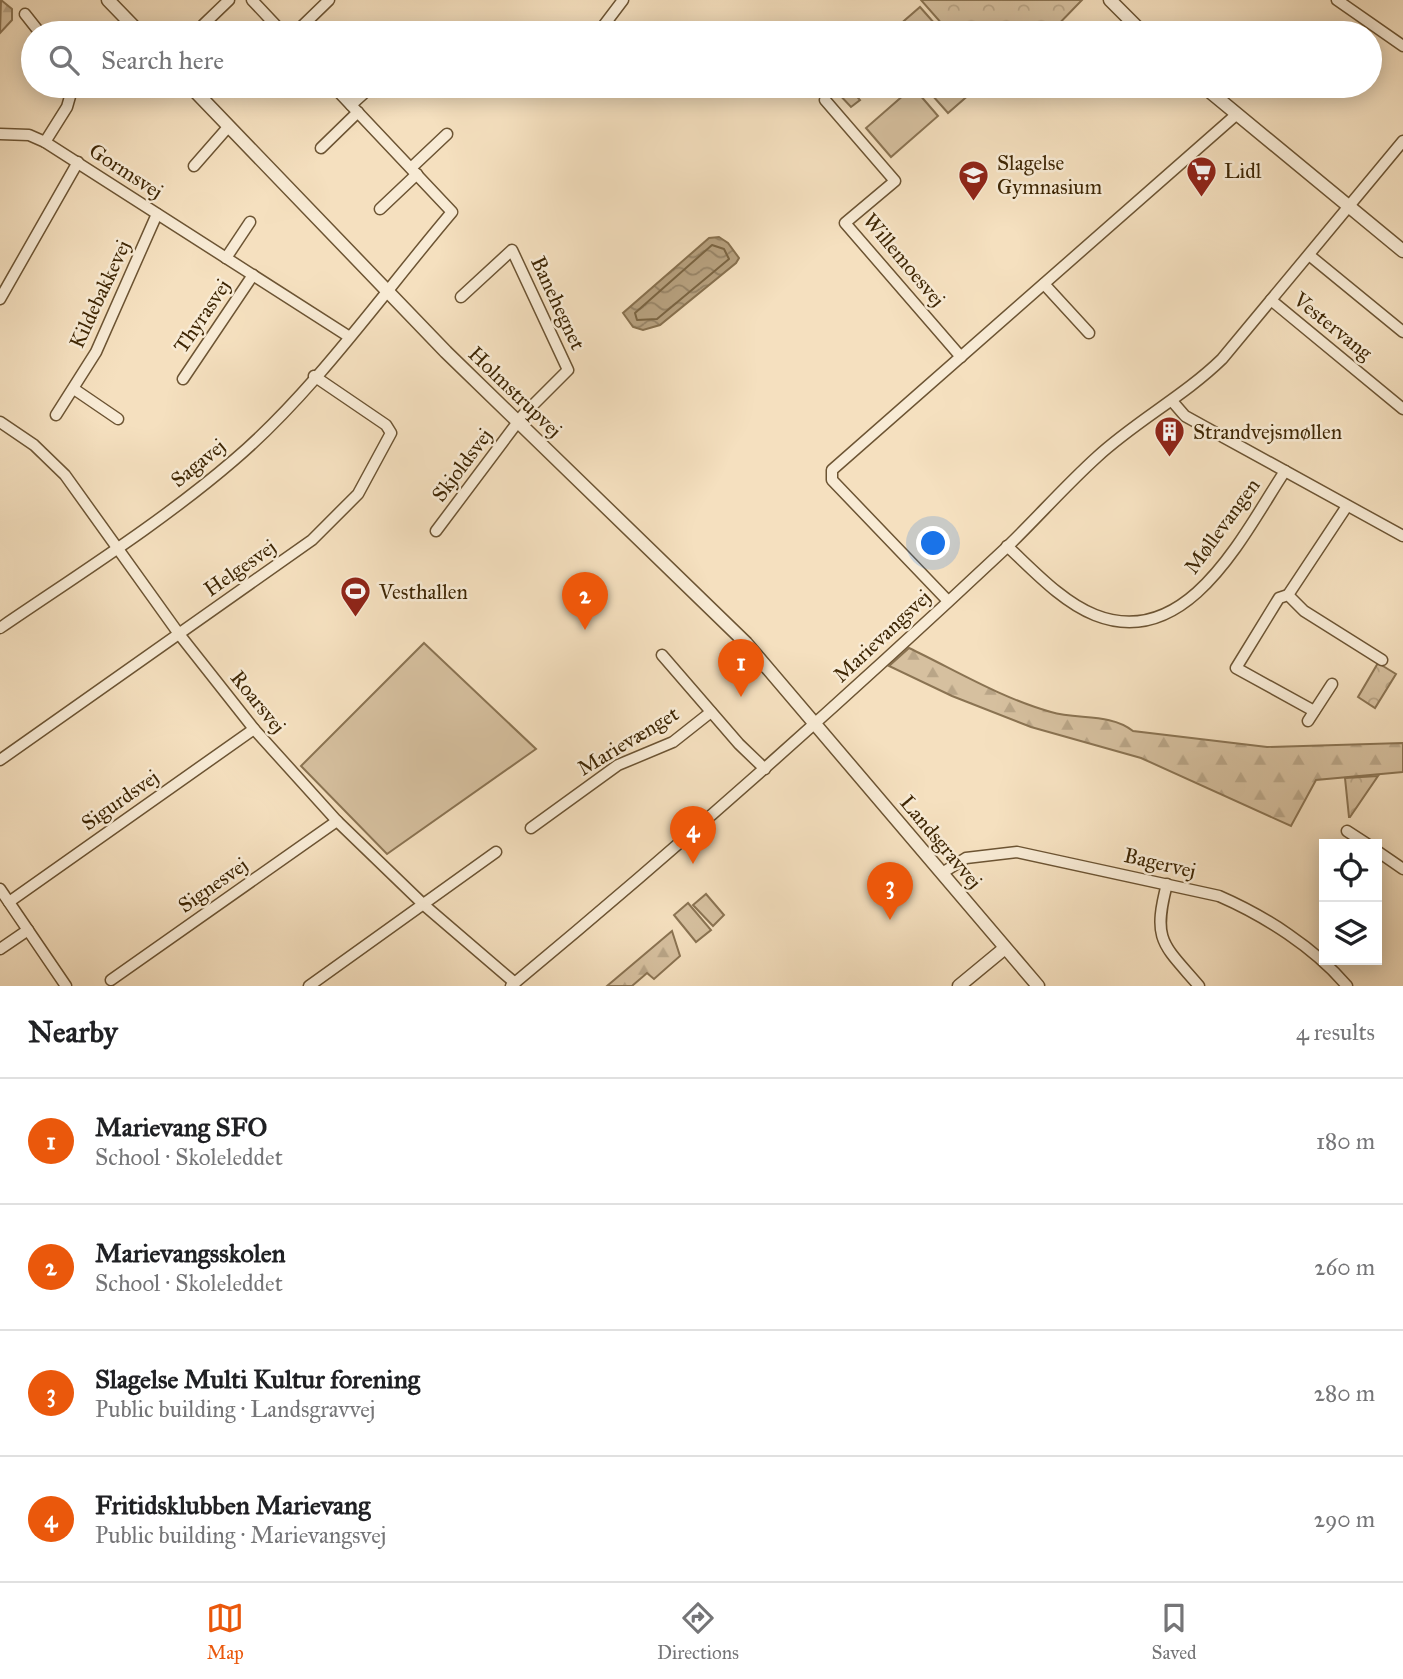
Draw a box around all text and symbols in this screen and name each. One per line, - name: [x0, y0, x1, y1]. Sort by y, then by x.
- search box: [21, 21, 1382, 98]
- icon: search: [45, 41, 83, 79]
- text: Search here: [101, 44, 224, 76]
- street label: Gormsvej: [84, 138, 168, 204]
- place label: Slagelse Gymnasium: [997, 150, 1103, 200]
- supermarket icon: Lidl: [1184, 154, 1218, 198]
- school or university icon: Slagelse Gymnasium: [957, 158, 991, 202]
- place label: Lidl: [1224, 158, 1262, 184]
- street label: Willemoesvej: [857, 208, 951, 312]
- street label: Kildebakkevej: [64, 236, 136, 352]
- street label: Banehegnet: [525, 252, 591, 355]
- street label: Thyrasvej: [168, 274, 236, 358]
- street label: Vestervang: [1288, 286, 1378, 366]
- street label: Holmstrupvej: [463, 341, 567, 443]
- building icon: Strandvejsmøllen: [1153, 415, 1187, 459]
- place label: Strandvejsmøllen: [1193, 419, 1342, 445]
- street label: Skjoldsvej: [426, 423, 498, 507]
- street label: Sagavej: [165, 433, 231, 493]
- street label: Møllevangen: [1179, 473, 1265, 579]
- your location: [916, 526, 950, 560]
- street label: Helgesvej: [199, 534, 281, 602]
- pin: 2: [562, 572, 608, 630]
- sports icon: Vesthallen: [339, 575, 373, 619]
- place label: Vesthallen: [378, 579, 468, 605]
- street label: Marievangsvej: [828, 584, 936, 688]
- pin: 1: [718, 639, 764, 697]
- street label: Roarsvej: [225, 665, 291, 739]
- street label: Marievænget: [573, 700, 684, 781]
- street label: Sigurdsvej: [76, 764, 164, 836]
- street label: Landsgravvej: [894, 790, 988, 894]
- pin: 4: [670, 806, 716, 864]
- map controls: [1319, 839, 1382, 965]
- button: locate: [1319, 839, 1382, 902]
- street label: Bagervej: [1121, 842, 1199, 884]
- street label: Signesvej: [173, 852, 253, 918]
- pin: 3: [867, 862, 913, 920]
- button: layers: [1319, 902, 1382, 965]
- text: Nearby: [28, 1014, 118, 1050]
- text: 4 results: [1296, 1018, 1375, 1046]
- text: Marievang SFO: [95, 1111, 267, 1143]
- text: 1: [46, 1127, 56, 1155]
- text: 180 m: [1316, 1127, 1375, 1155]
- text: School · Skoleleddet: [95, 1143, 283, 1171]
- text: Marievangsskolen: [95, 1237, 286, 1269]
- text: 2: [45, 1253, 57, 1281]
- text: 260 m: [1314, 1253, 1375, 1281]
- text: School · Skoleleddet: [95, 1269, 283, 1297]
- text: Slagelse Multi Kultur forening: [95, 1363, 420, 1395]
- text: 3: [46, 1379, 56, 1407]
- text: 280 m: [1314, 1379, 1375, 1407]
- text: Public building · Landsgravvej: [95, 1395, 375, 1423]
- text: Fritidsklubben Marievang: [95, 1489, 370, 1521]
- text: 4: [45, 1505, 57, 1533]
- text: 290 m: [1314, 1505, 1375, 1533]
- text: Public building · Marievangsvej: [95, 1521, 386, 1549]
- tab: Map: [206, 1599, 244, 1664]
- tab: Directions: [657, 1599, 739, 1664]
- tab: Saved: [1152, 1599, 1197, 1664]

